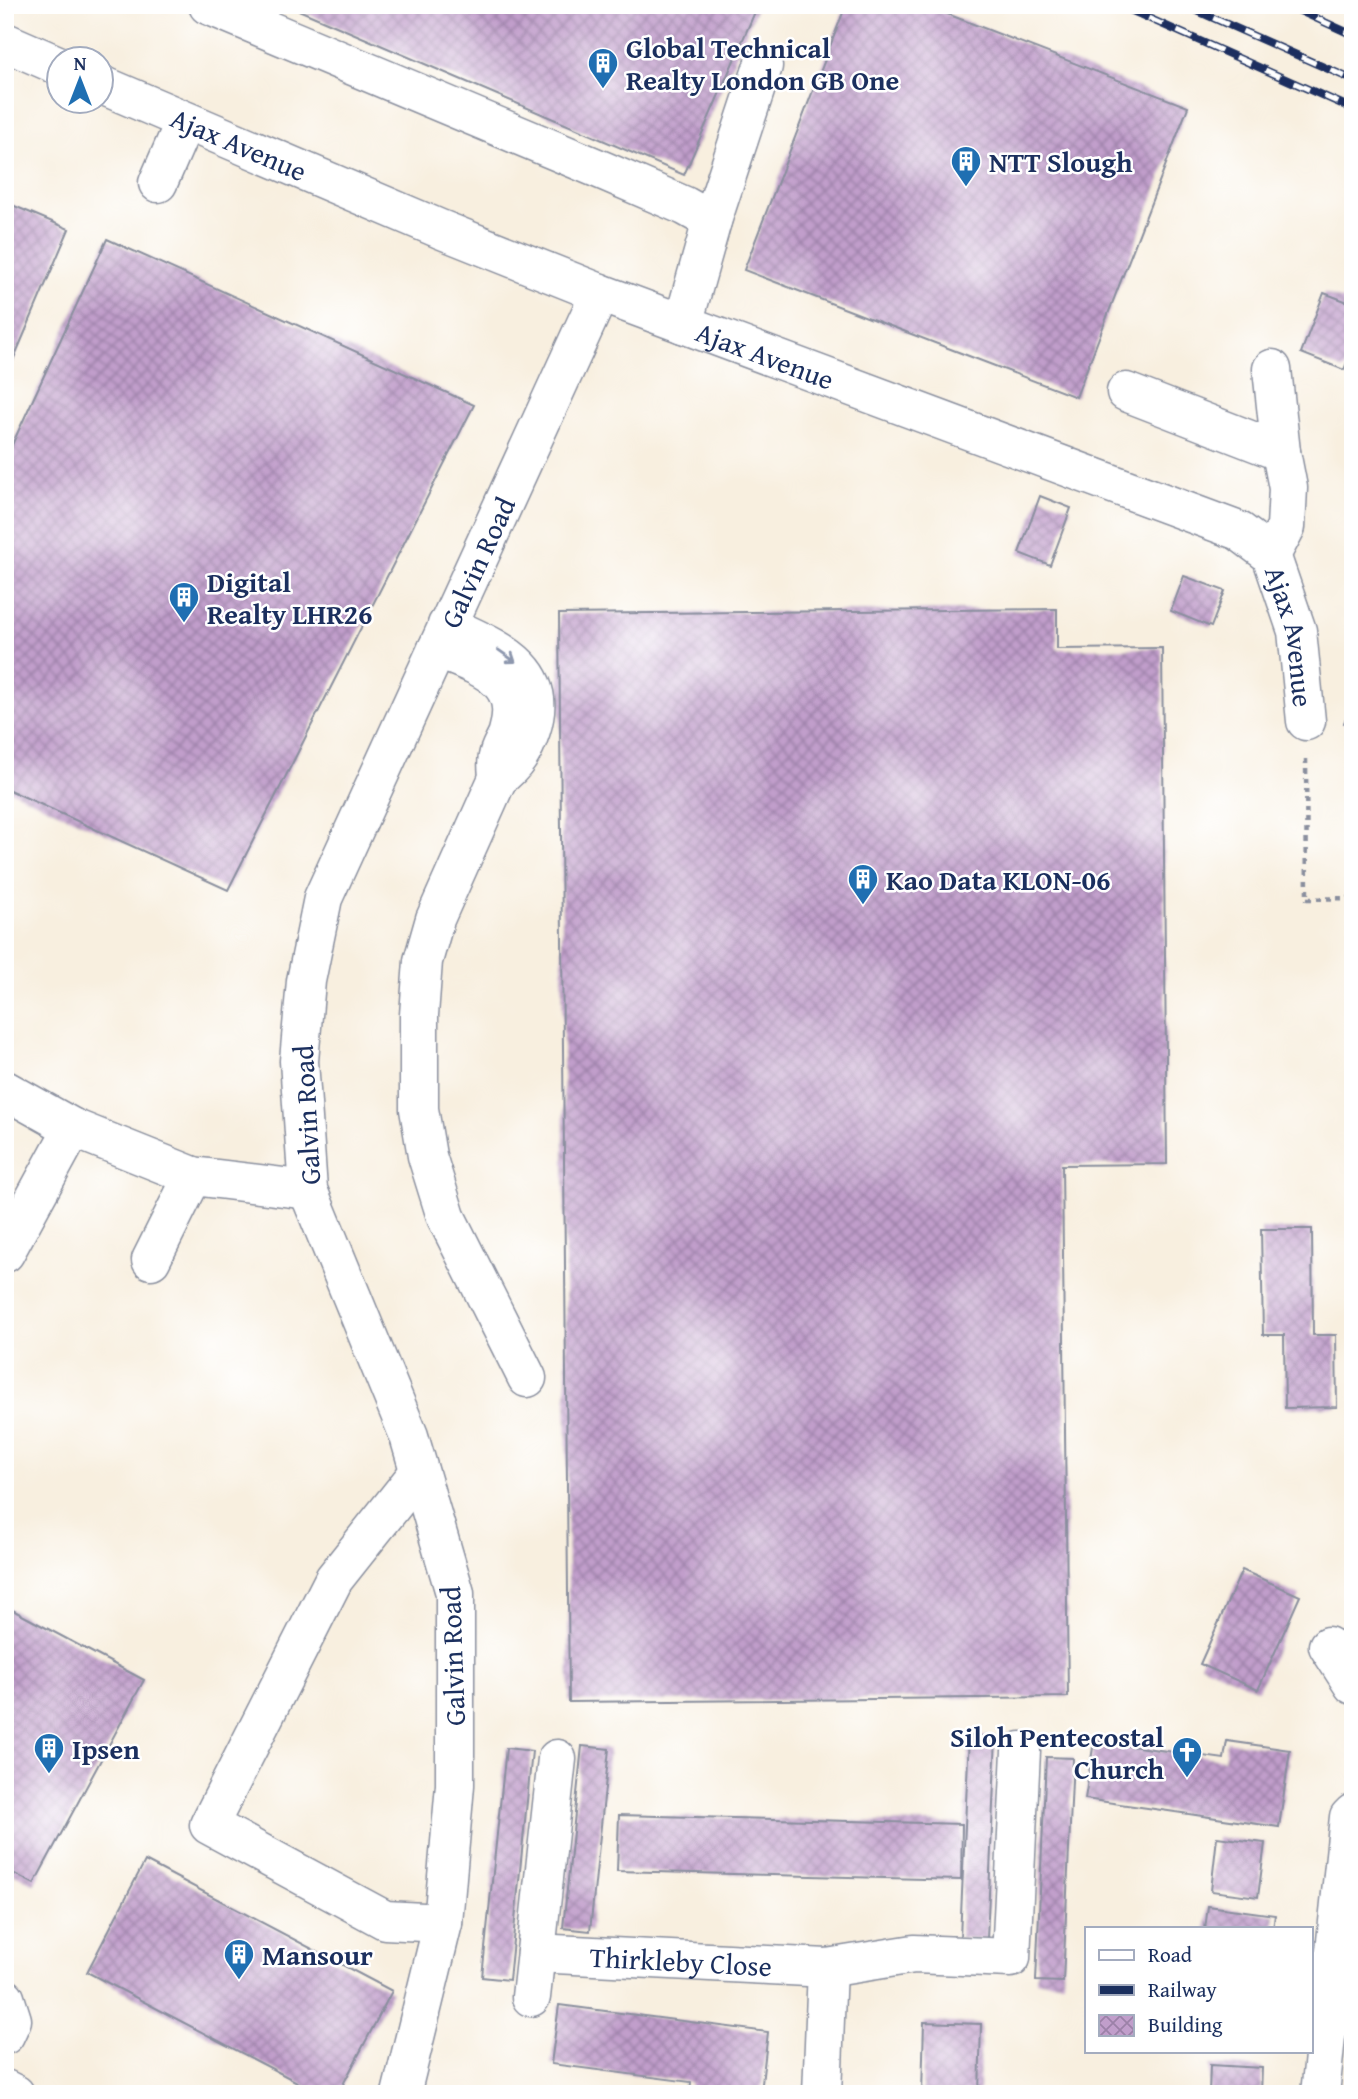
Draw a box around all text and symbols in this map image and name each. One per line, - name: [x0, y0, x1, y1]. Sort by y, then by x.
- place label: Global Technical Realty London GB One: [626, 27, 899, 100]
- north arrow: [46, 46, 116, 116]
- building icon: Global Technical Realty London GB One: [586, 46, 620, 90]
- text: N: [74, 49, 87, 77]
- street label: Ajax Avenue: [165, 96, 313, 191]
- place label: NTT Slough: [989, 141, 1133, 182]
- building icon: NTT Slough: [949, 144, 983, 188]
- street label: Ajax Avenue: [690, 310, 840, 399]
- street label: Galvin Road: [429, 490, 525, 634]
- street label: Ajax Avenue: [1256, 560, 1325, 709]
- place label: Digital Realty LHR26: [207, 561, 373, 634]
- building icon: Digital Realty LHR26: [167, 580, 201, 624]
- one-way arrow: [497, 649, 516, 664]
- place label: Kao Data KLON-06: [886, 859, 1111, 900]
- building icon: Kao Data KLON-06: [846, 862, 880, 906]
- street label: Galvin Road: [282, 1044, 330, 1186]
- street label: Galvin Road: [429, 1585, 475, 1727]
- place label: Siloh Pentecostal Church: [950, 1716, 1164, 1789]
- place label: Ipsen: [72, 1728, 140, 1769]
- building icon: Ipsen: [32, 1731, 66, 1775]
- church icon: Siloh Pentecostal Church: [1170, 1735, 1204, 1779]
- legend: [1085, 1927, 1312, 2054]
- place label: Mansour: [262, 1934, 373, 1975]
- street label: Thirkleby Close: [589, 1935, 773, 1986]
- building icon: Mansour: [222, 1937, 256, 1981]
- text: Road: [1148, 1939, 1193, 1970]
- text: Railway: [1148, 1974, 1217, 2005]
- text: Building: [1148, 2009, 1223, 2040]

